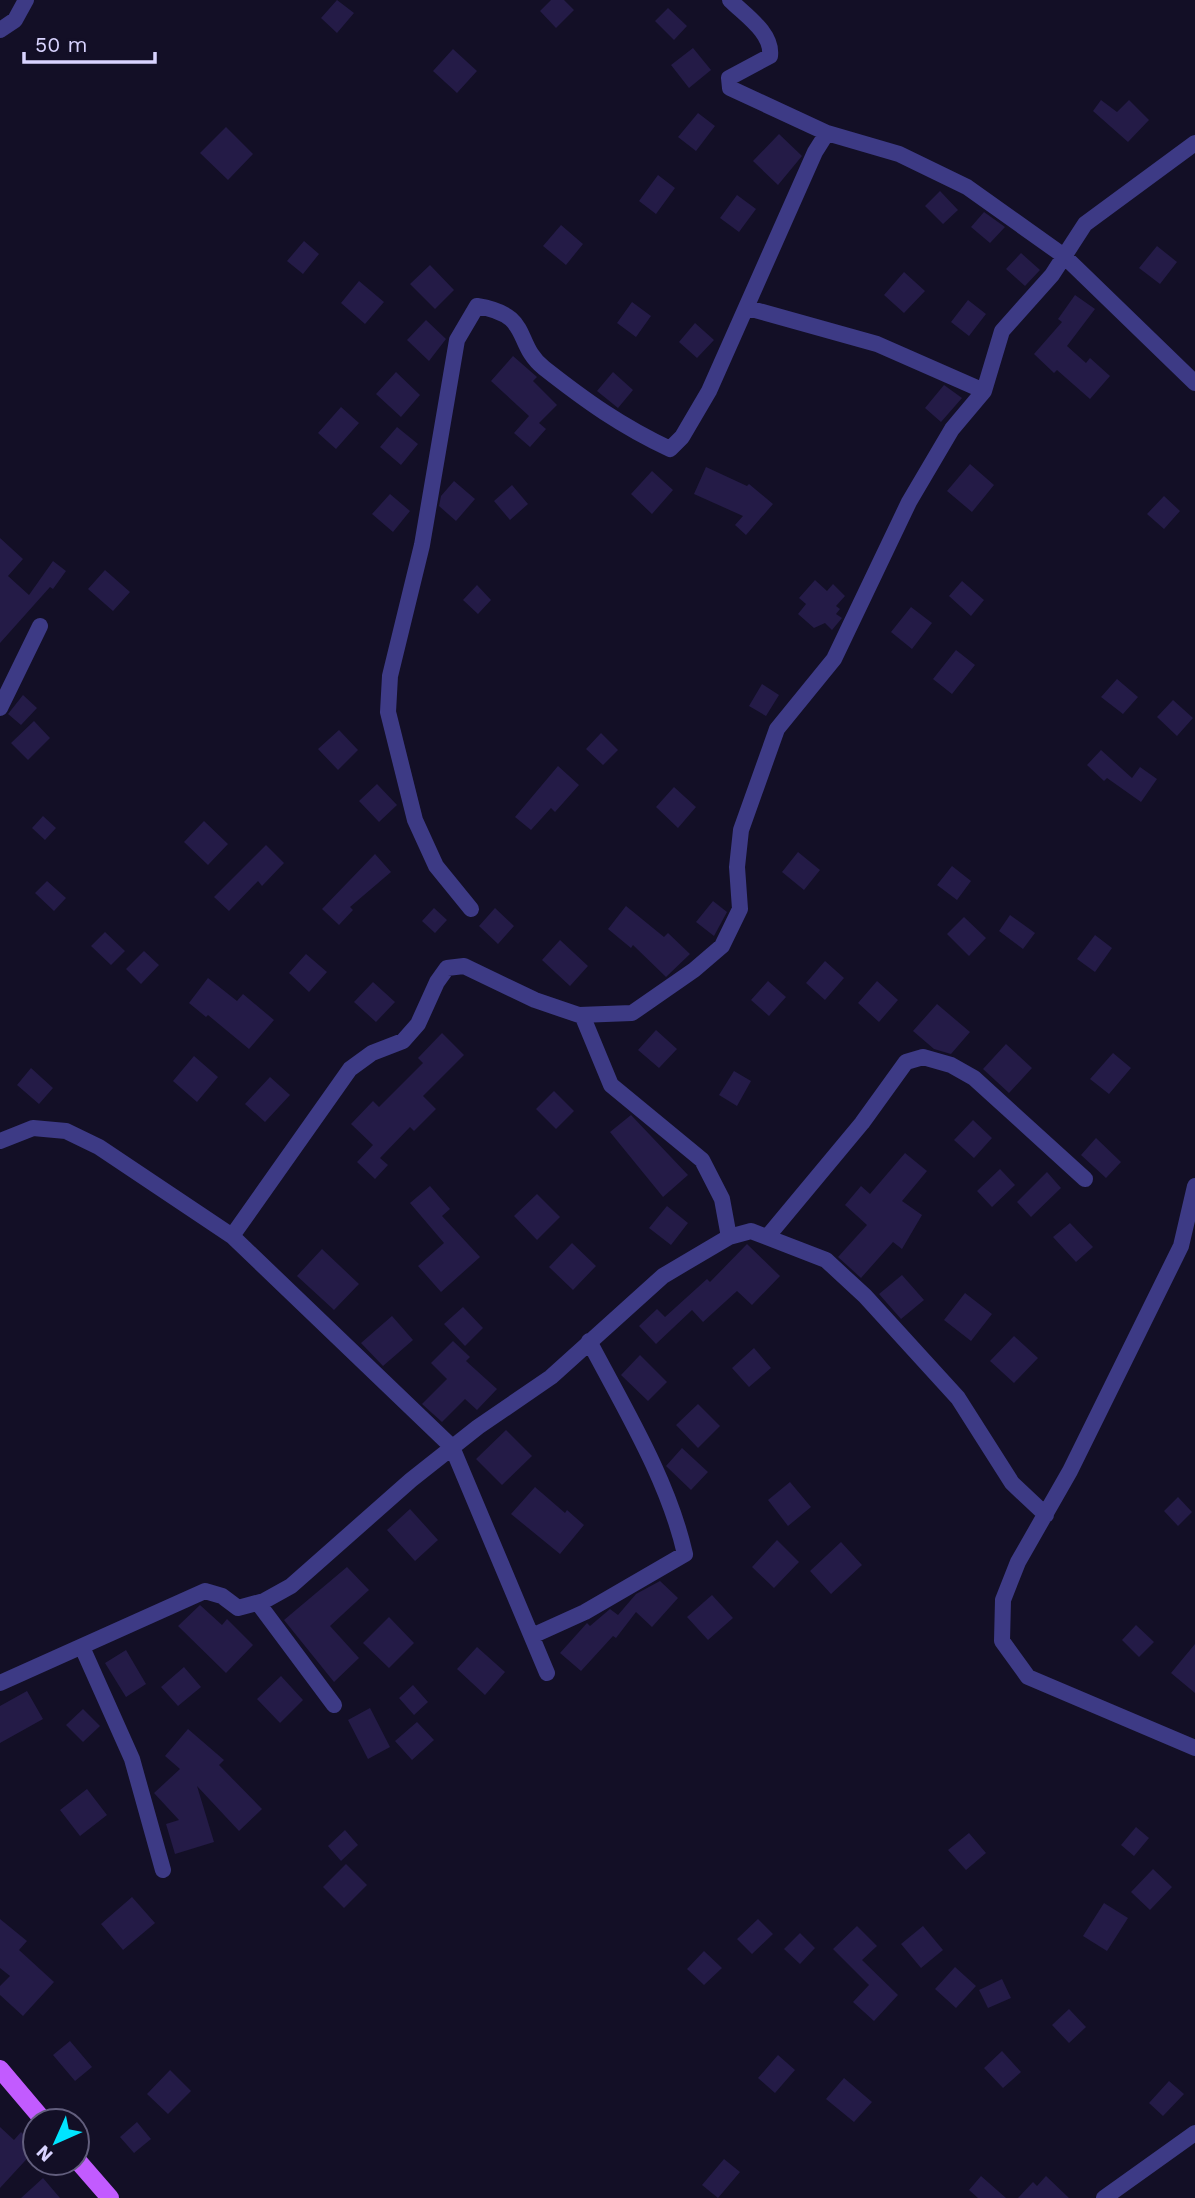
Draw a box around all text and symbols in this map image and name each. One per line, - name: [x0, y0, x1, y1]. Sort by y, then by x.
- scale bar: [24, 21, 156, 65]
- text: 50 m: [35, 32, 87, 57]
- north arrow: [21, 2107, 91, 2177]
- text: N: [31, 2141, 57, 2167]

